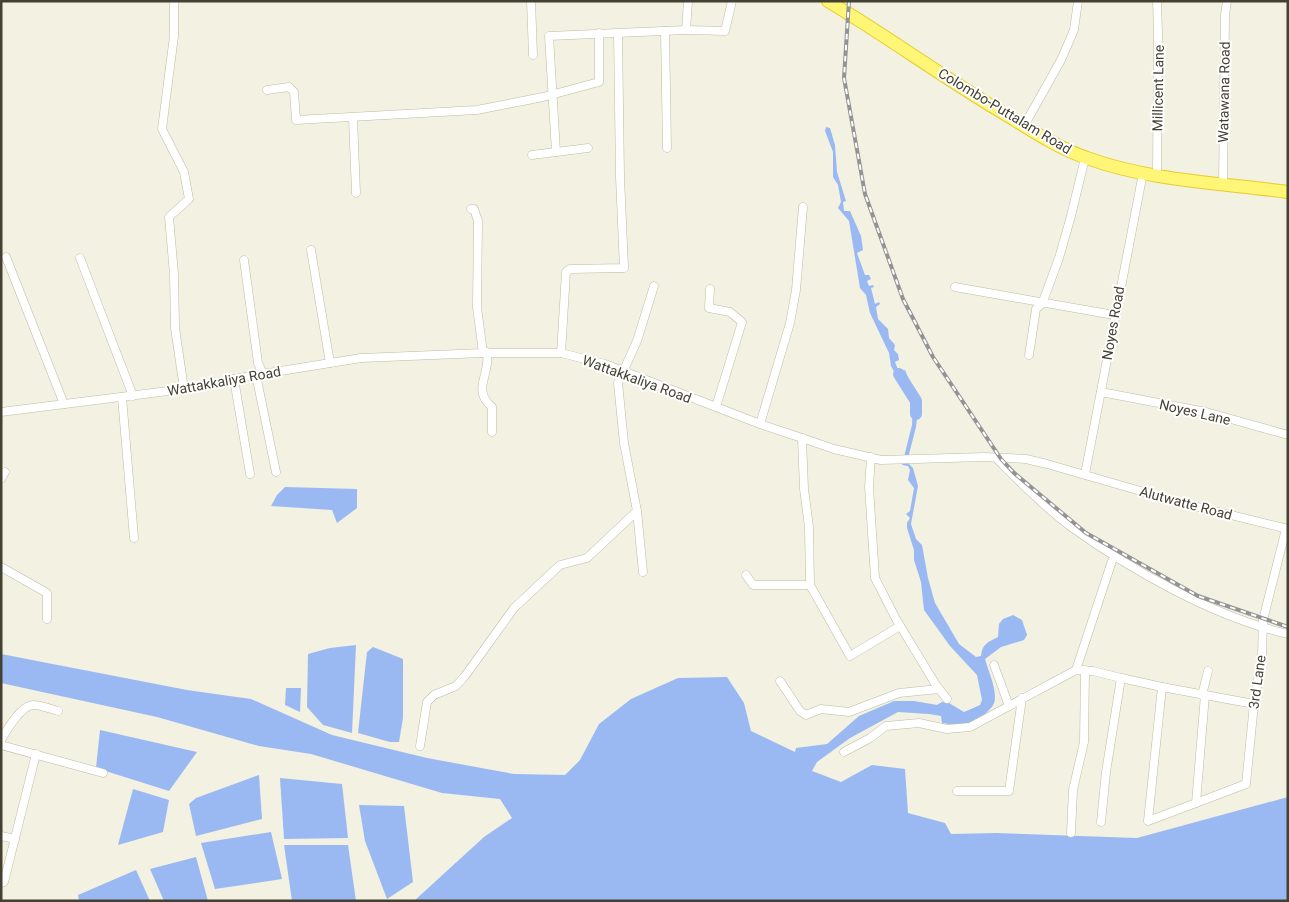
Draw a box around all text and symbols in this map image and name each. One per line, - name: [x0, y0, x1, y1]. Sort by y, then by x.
- street label: Watawana Road: [1215, 41, 1233, 143]
- street label: Millicent Lane: [1149, 45, 1167, 131]
- street label: Colombo-Puttalam Road: [935, 65, 1075, 157]
- street label: Noyes Road: [1099, 285, 1127, 361]
- street label: Wattakkaliya Road: [580, 352, 694, 406]
- street label: Wattakkaliya Road: [166, 363, 282, 399]
- street label: Noyes Lane: [1158, 396, 1232, 428]
- street label: Alutwatte Road: [1138, 483, 1234, 523]
- street label: 3rd Lane: [1245, 654, 1269, 710]

